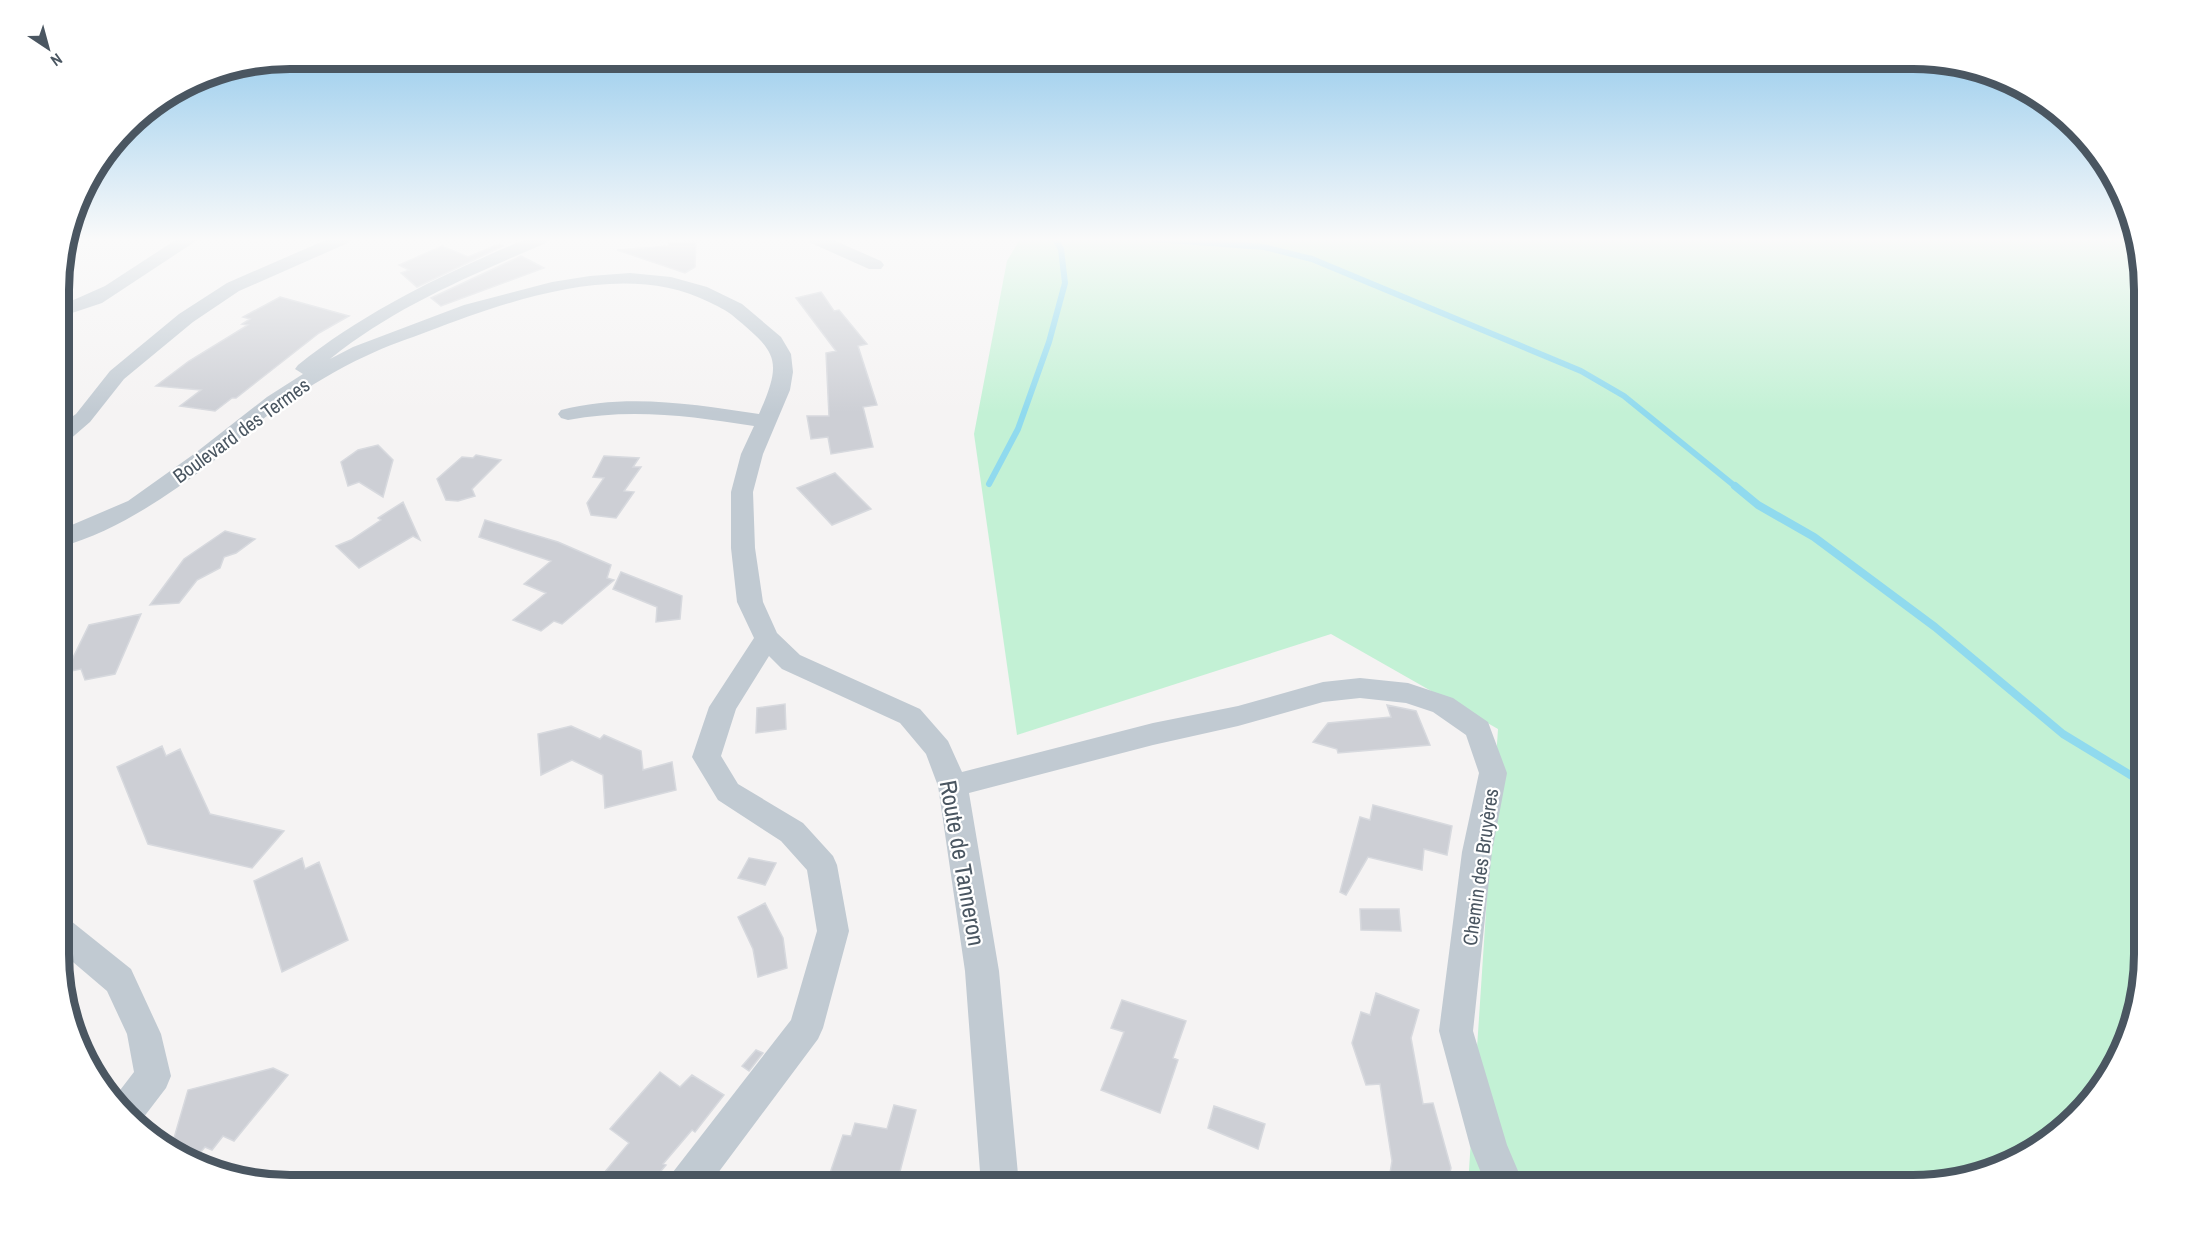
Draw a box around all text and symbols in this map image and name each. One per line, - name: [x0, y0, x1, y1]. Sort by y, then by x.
- north arrow: [18, 18, 78, 78]
- text: N: [47, 48, 67, 72]
- street label: Boulevard des Termes: [167, 371, 315, 489]
- street label: Route de Tanneron: [933, 778, 993, 948]
- street label: Chemin des Bruyères: [1456, 787, 1504, 947]

